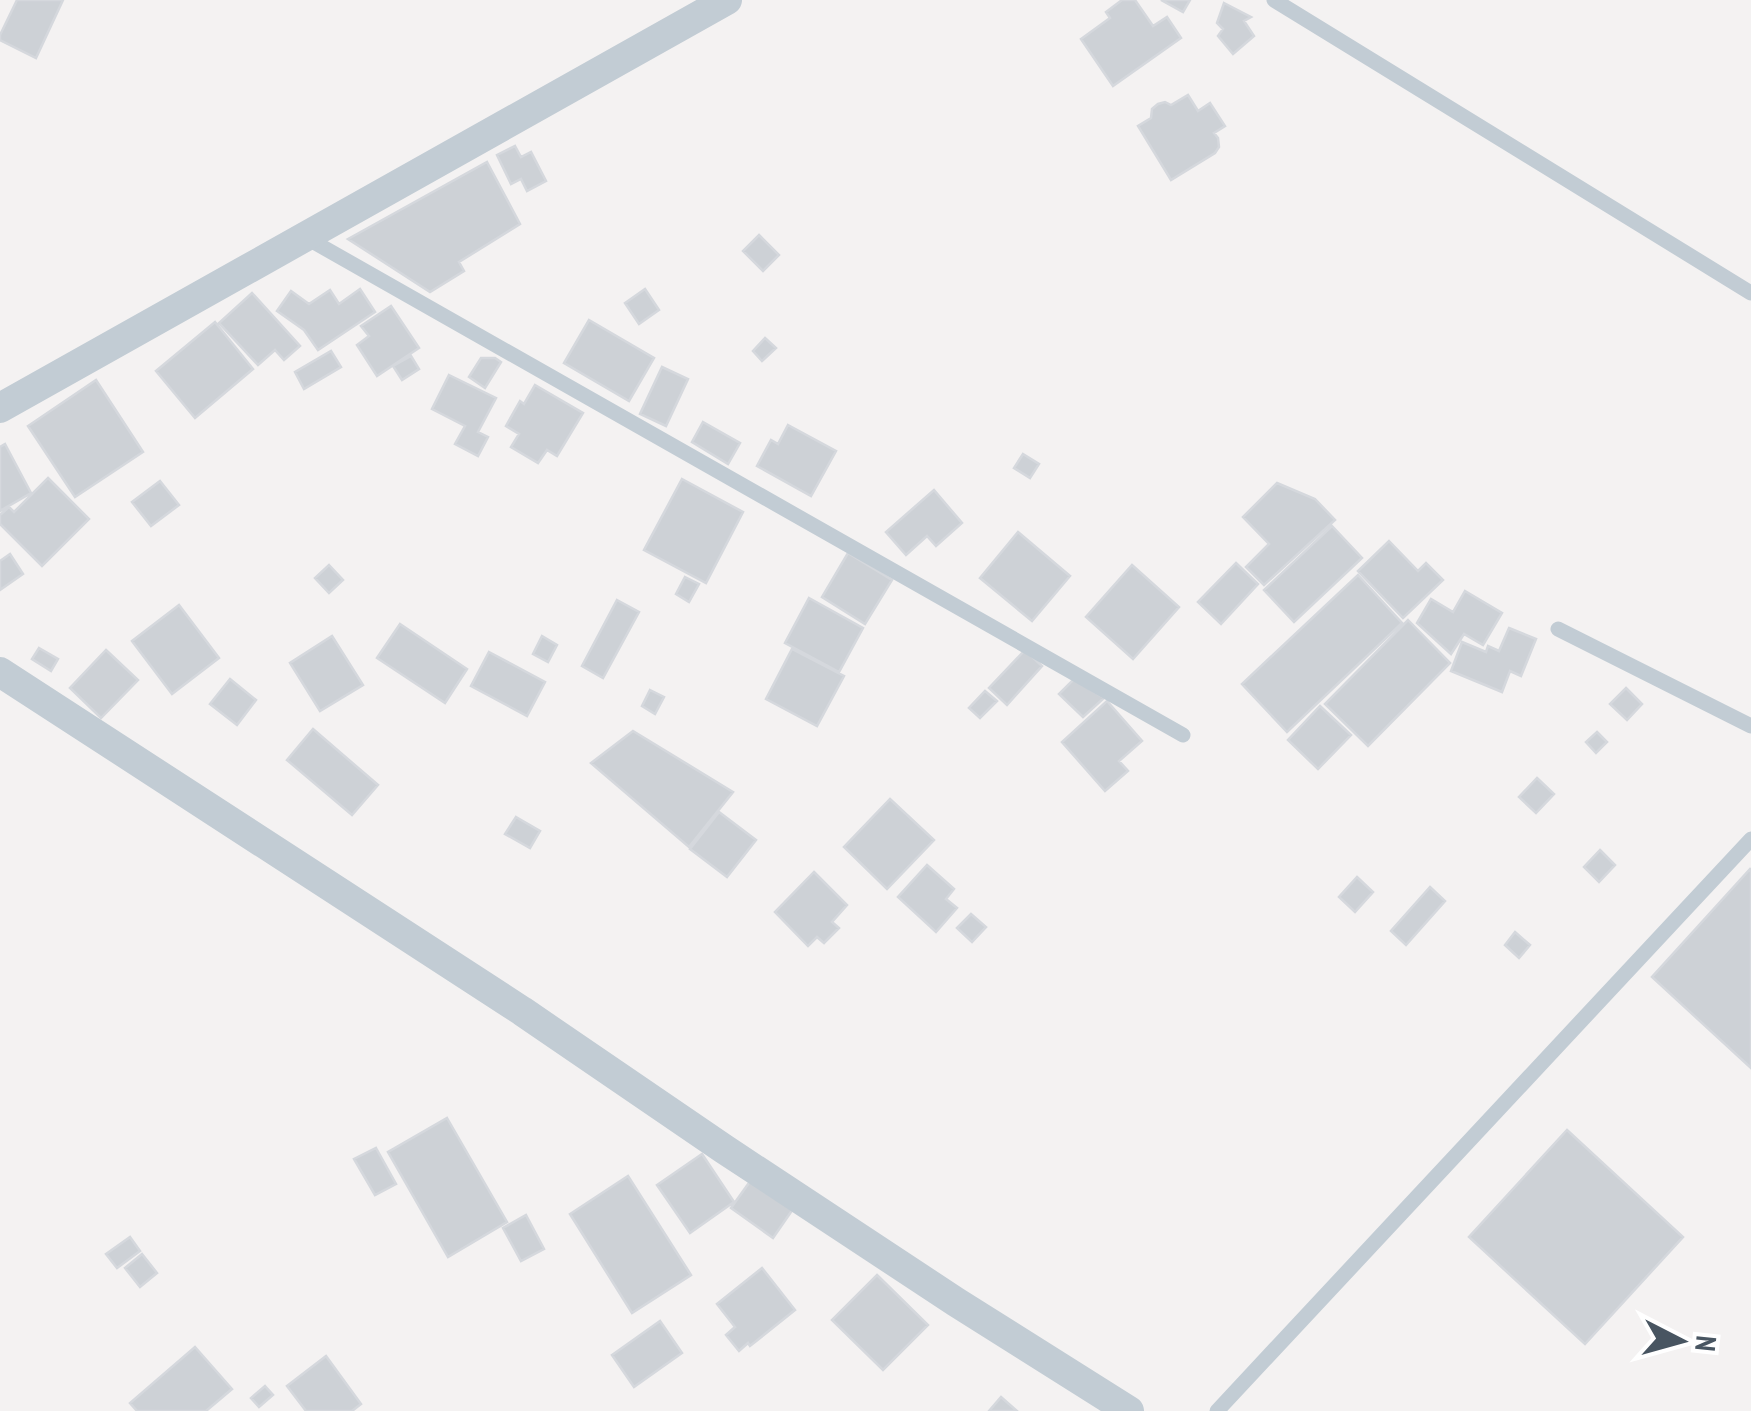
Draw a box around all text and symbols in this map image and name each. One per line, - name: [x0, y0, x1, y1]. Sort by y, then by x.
- north arrow: [1631, 1291, 1731, 1391]
- text: N: [1687, 1334, 1726, 1353]

